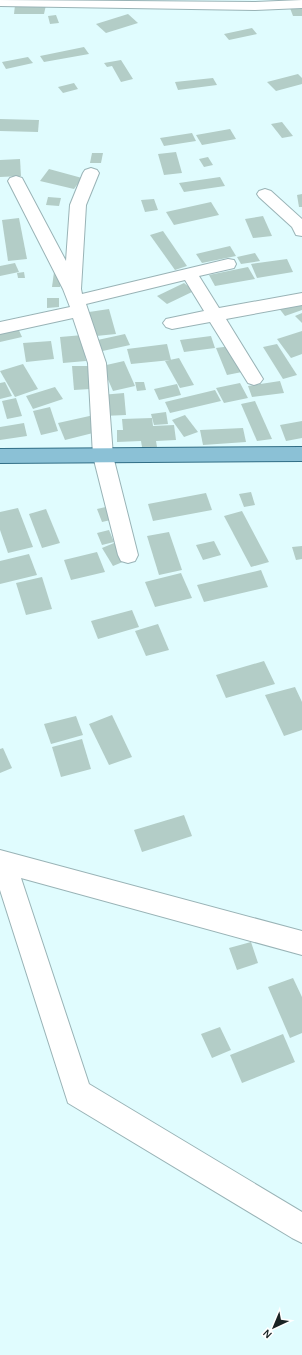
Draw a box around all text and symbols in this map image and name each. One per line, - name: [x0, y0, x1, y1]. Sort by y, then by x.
- north arrow: [254, 1307, 294, 1347]
- text: N: [260, 1326, 275, 1341]

